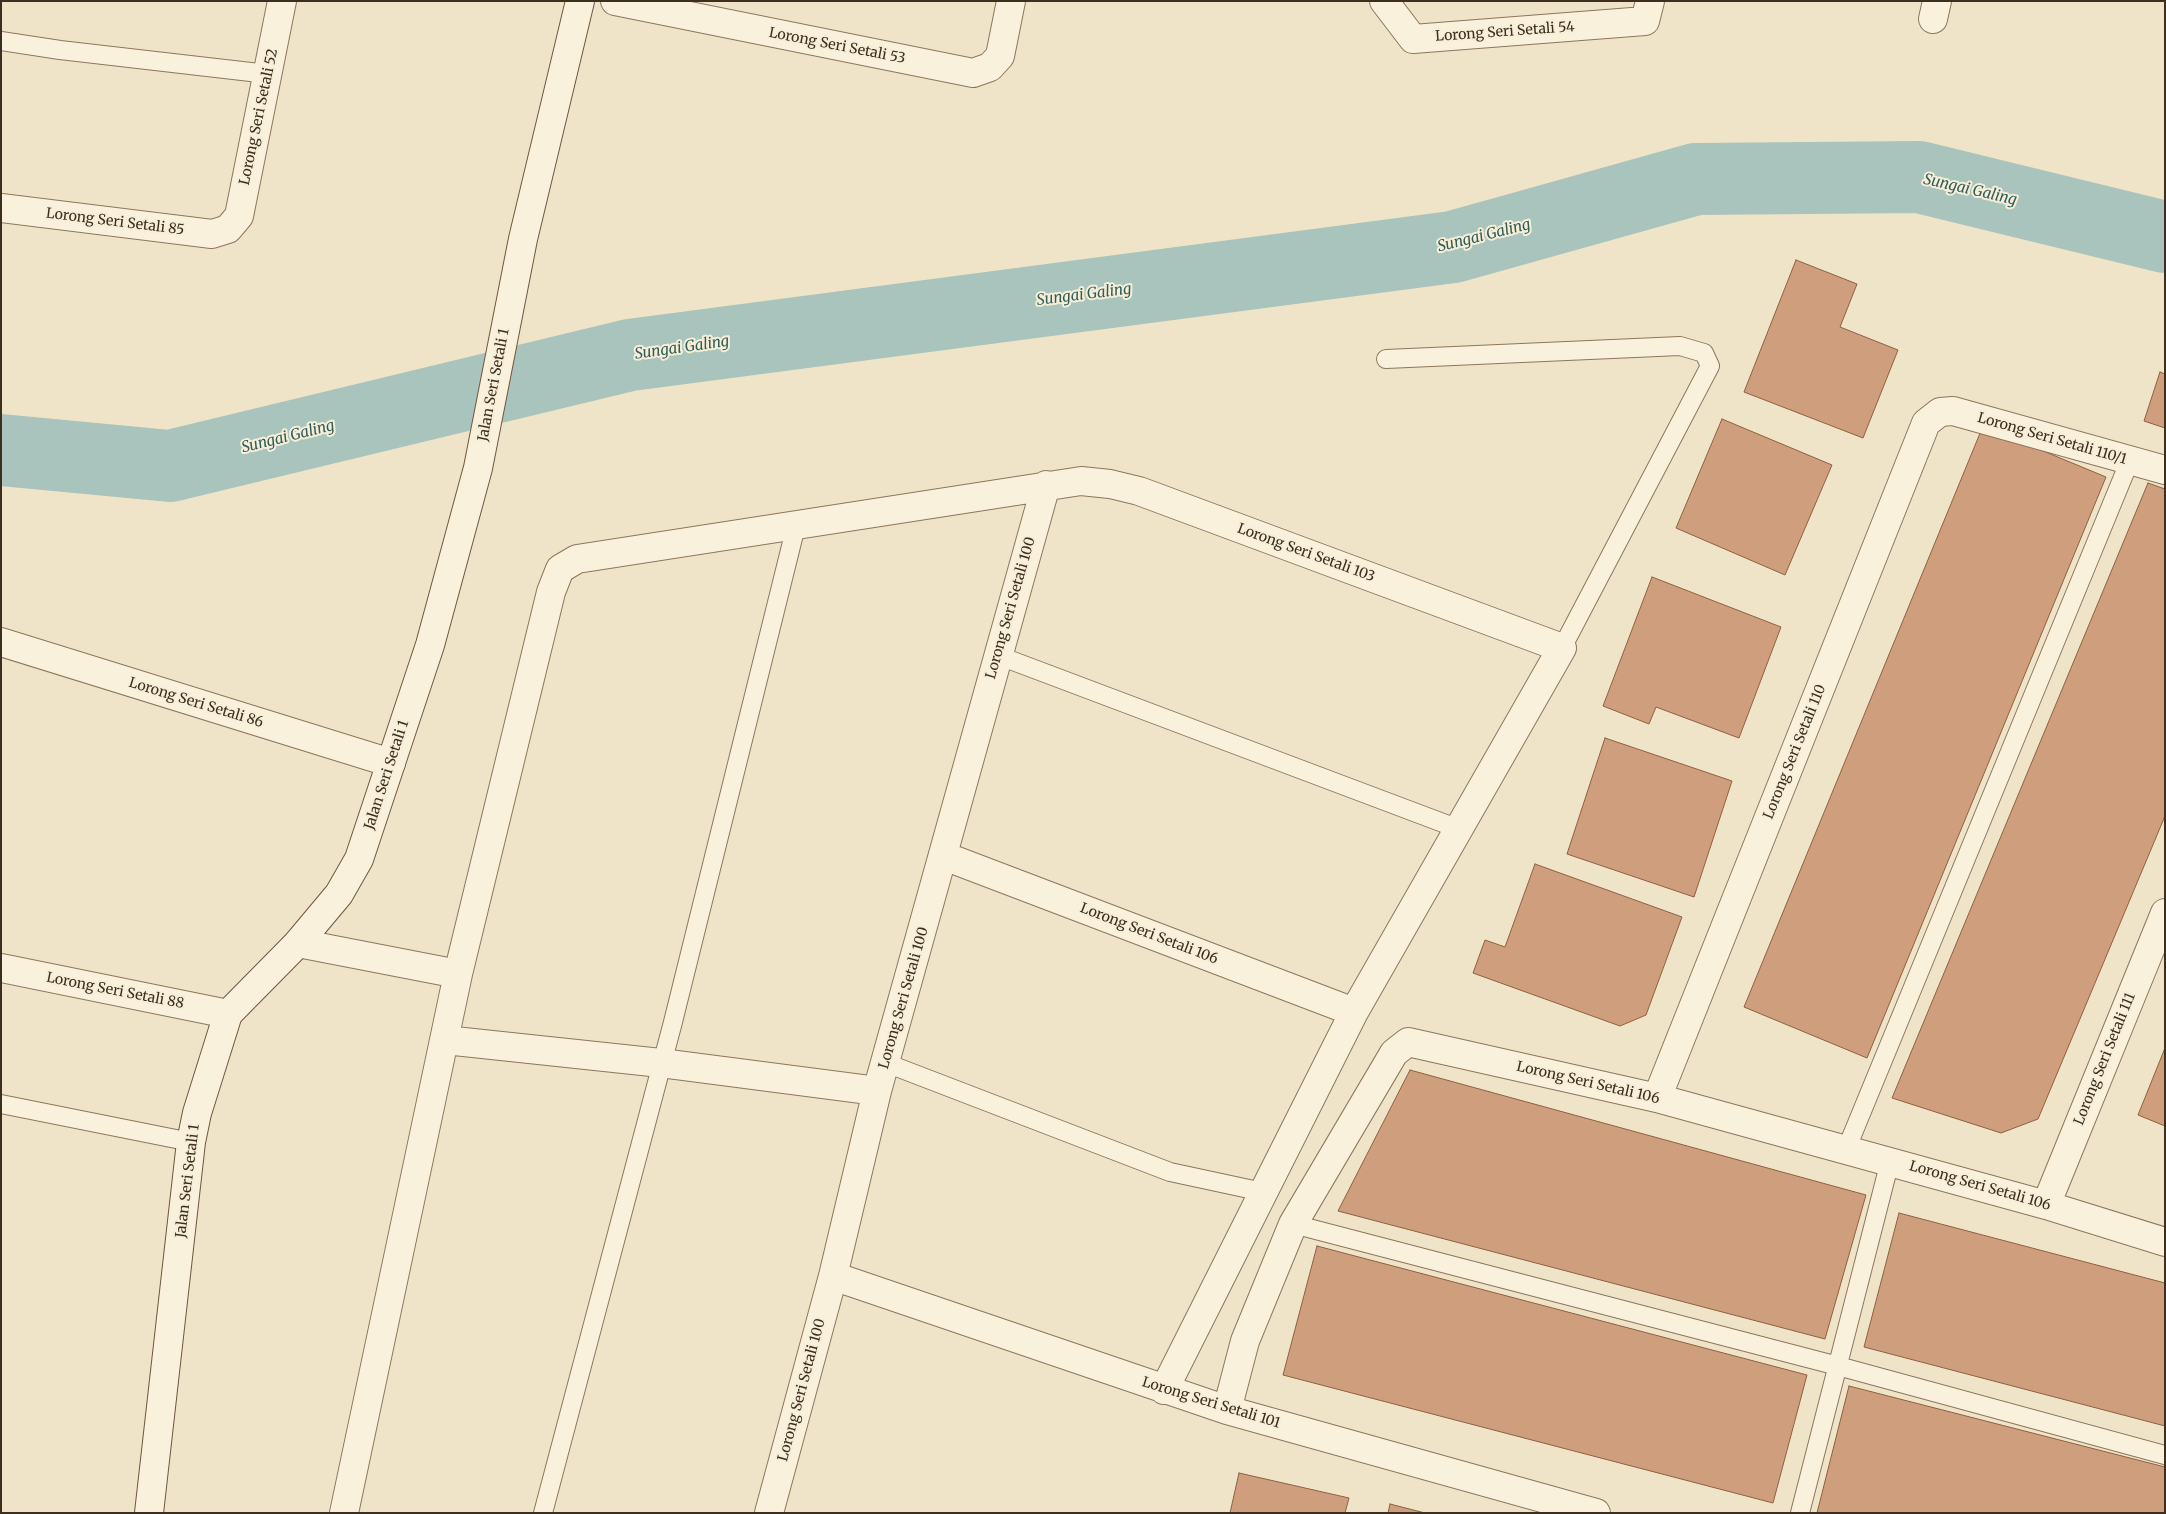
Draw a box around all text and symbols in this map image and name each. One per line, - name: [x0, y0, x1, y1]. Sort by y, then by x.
- street label: Lorong Seri Setali 54: [1435, 19, 1575, 45]
- street label: Lorong Seri Setali 53: [767, 25, 907, 67]
- street label: Lorong Seri Setali 52: [236, 47, 282, 187]
- water label: Sungai Galing: [1922, 171, 2018, 209]
- street label: Lorong Seri Setali 85: [45, 205, 185, 239]
- water label: Sungai Galing: [1436, 216, 1532, 256]
- water label: Sungai Galing: [1036, 280, 1132, 310]
- street label: Jalan Seri Setali 1: [475, 327, 513, 443]
- water label: Sungai Galing: [634, 332, 730, 364]
- street label: Lorong Seri Setali 110/1: [1975, 410, 2129, 468]
- water label: Sungai Galing: [240, 417, 336, 457]
- street label: Lorong Seri Setali 103: [1235, 520, 1377, 586]
- street label: Lorong Seri Setali 100: [983, 535, 1039, 681]
- street label: Lorong Seri Setali 86: [127, 675, 265, 731]
- street label: Lorong Seri Setali 110: [1760, 682, 1830, 822]
- street label: Jalan Seri Setali 1: [361, 718, 413, 832]
- street label: Lorong Seri Setali 106: [1078, 900, 1220, 968]
- street label: Lorong Seri Setali 100: [876, 925, 932, 1071]
- street label: Lorong Seri Setali 88: [45, 969, 185, 1013]
- street label: Lorong Seri Setali 111: [2071, 990, 2139, 1128]
- street label: Lorong Seri Setali 106: [1515, 1058, 1661, 1108]
- street label: Jalan Seri Setali 1: [173, 1123, 203, 1239]
- street label: Lorong Seri Setali 106: [1907, 1158, 2053, 1214]
- street label: Lorong Seri Setali 100: [775, 1317, 829, 1463]
- street label: Lorong Seri Setali 101: [1140, 1374, 1282, 1432]

